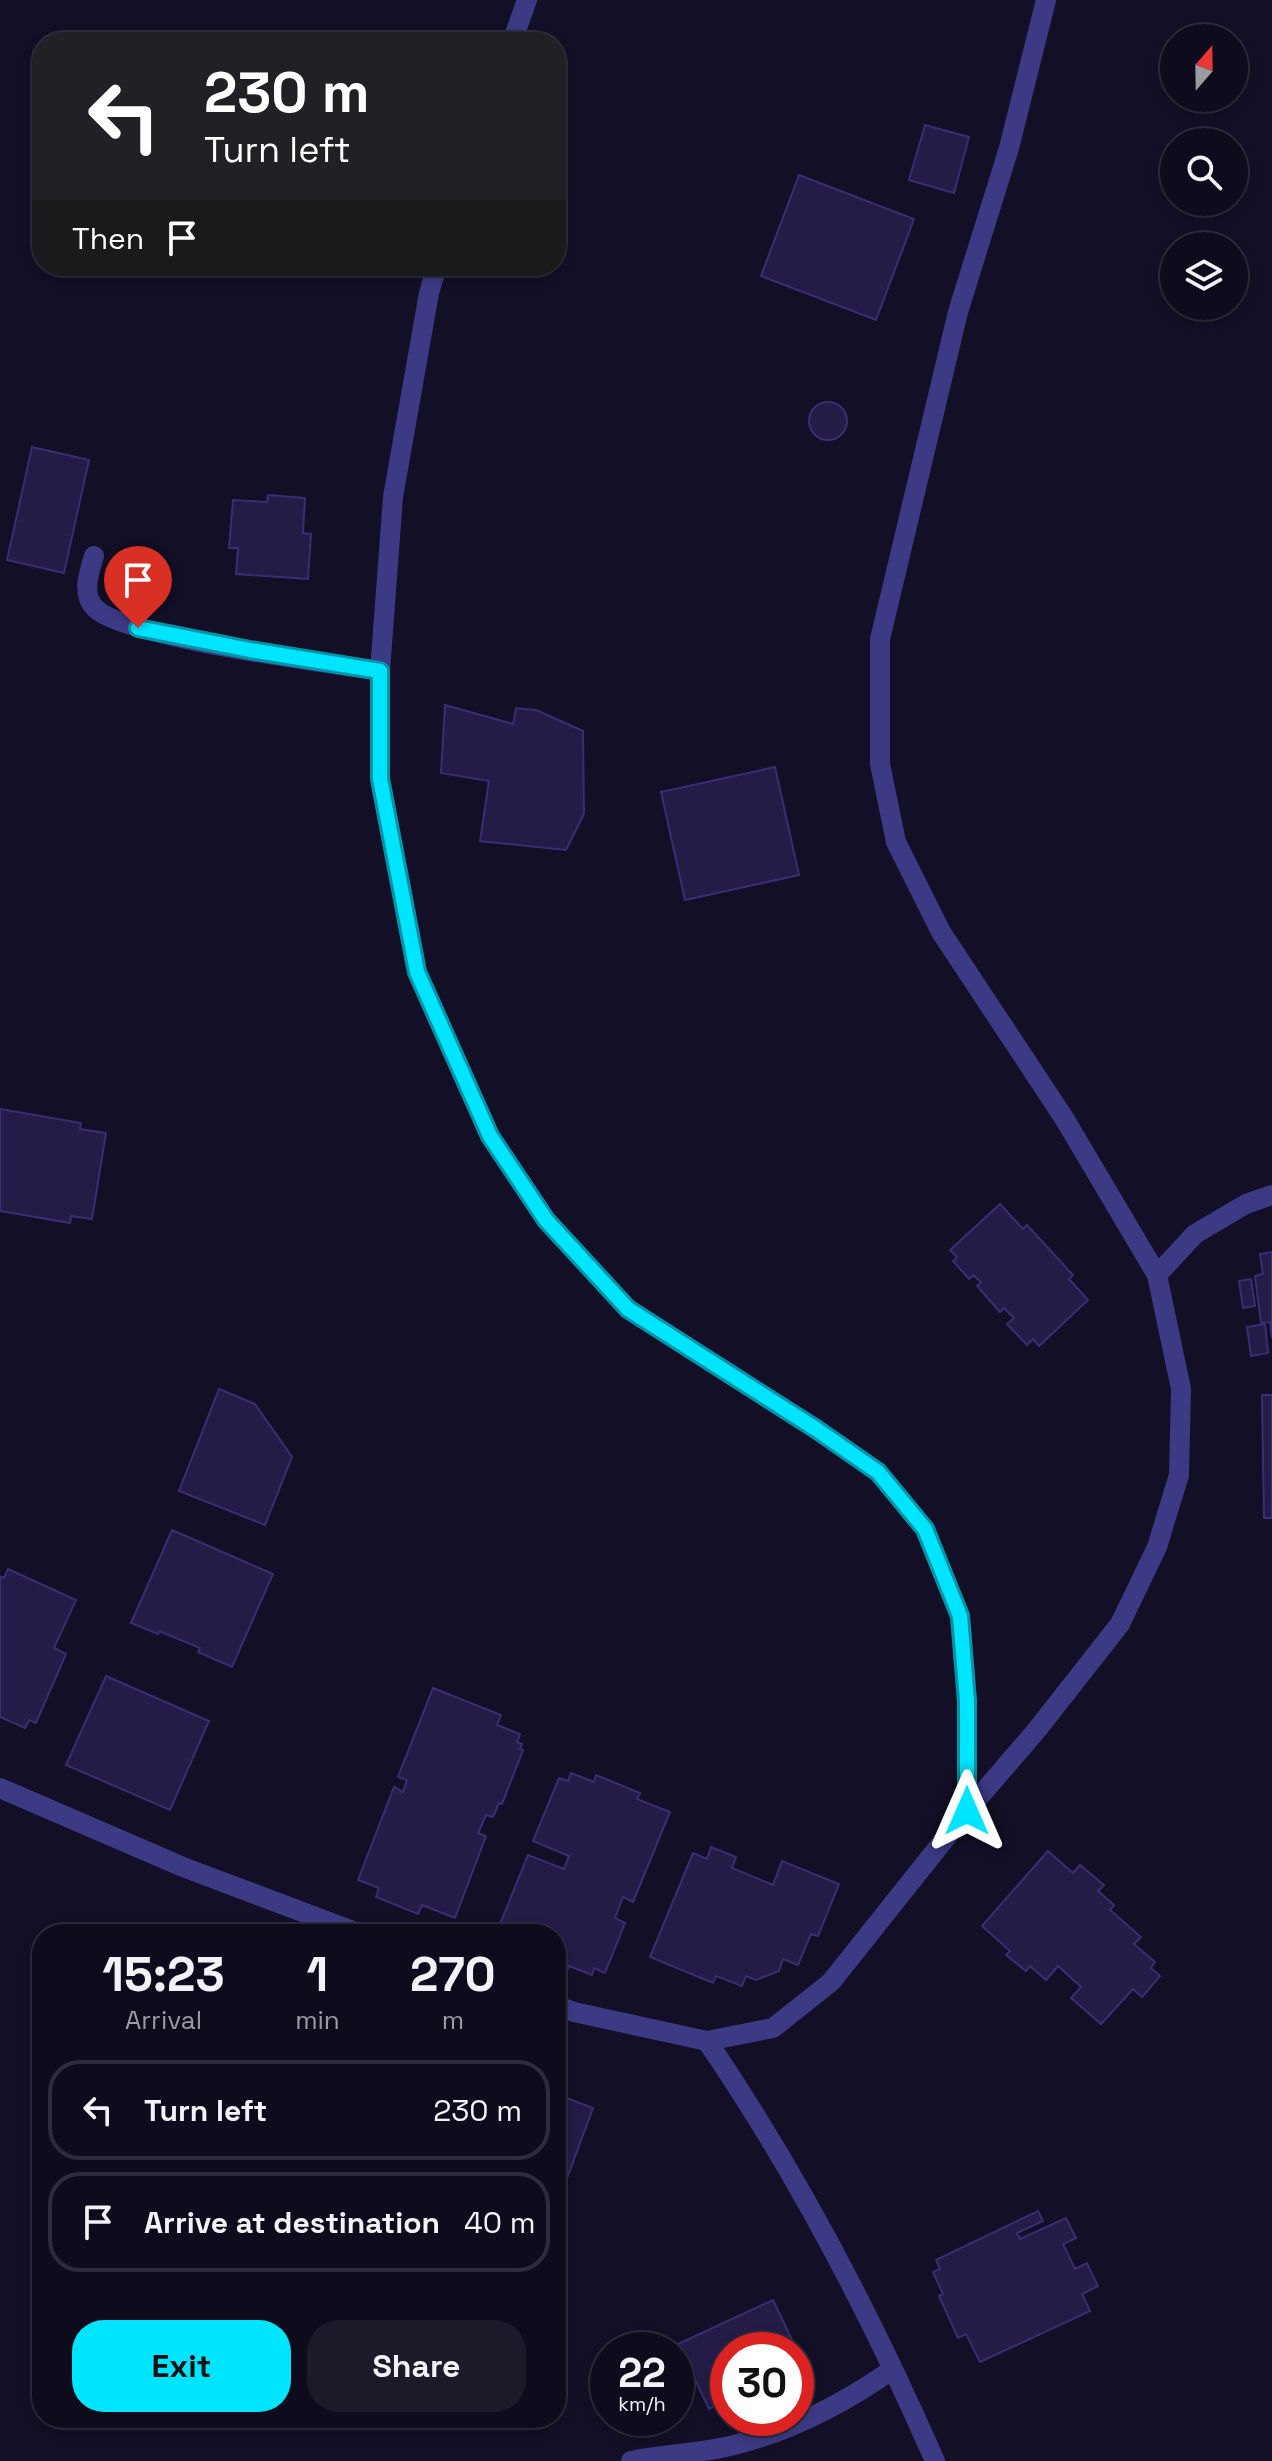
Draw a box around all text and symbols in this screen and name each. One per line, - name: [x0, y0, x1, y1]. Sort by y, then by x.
- north arrow: [1160, 24, 1248, 112]
- map controls: [1160, 24, 1248, 320]
- text: 230 m: [204, 57, 370, 128]
- icon: left: [72, 64, 176, 168]
- text: Turn left: [204, 127, 351, 173]
- button: search: [1160, 128, 1248, 216]
- icon: arrive: [160, 216, 204, 260]
- text: Then: [72, 219, 144, 258]
- button: layers: [1160, 232, 1248, 320]
- pin: [104, 546, 172, 628]
- icon: arrive: [116, 558, 160, 602]
- position arrow: [925, 1769, 1009, 1853]
- text: 15:23: [102, 1944, 225, 2005]
- text: 1: [307, 1944, 328, 2005]
- text: 270: [410, 1944, 496, 2005]
- text: Arrival: [125, 2003, 202, 2037]
- text: min: [295, 2003, 340, 2037]
- text: m: [442, 2003, 464, 2037]
- icon: left: [76, 2088, 120, 2132]
- text: Turn left: [144, 2091, 267, 2130]
- text: 230 m: [433, 2091, 522, 2130]
- icon: arrive: [76, 2200, 120, 2244]
- text: Arrive at destination: [144, 2203, 440, 2242]
- text: 40 m: [464, 2203, 536, 2242]
- button: Exit: [72, 2320, 291, 2412]
- button: Share: [307, 2320, 526, 2412]
- speed limit sign: 30: [710, 2332, 814, 2436]
- text: 22: [618, 2348, 666, 2399]
- text: km/h: [618, 2391, 666, 2417]

